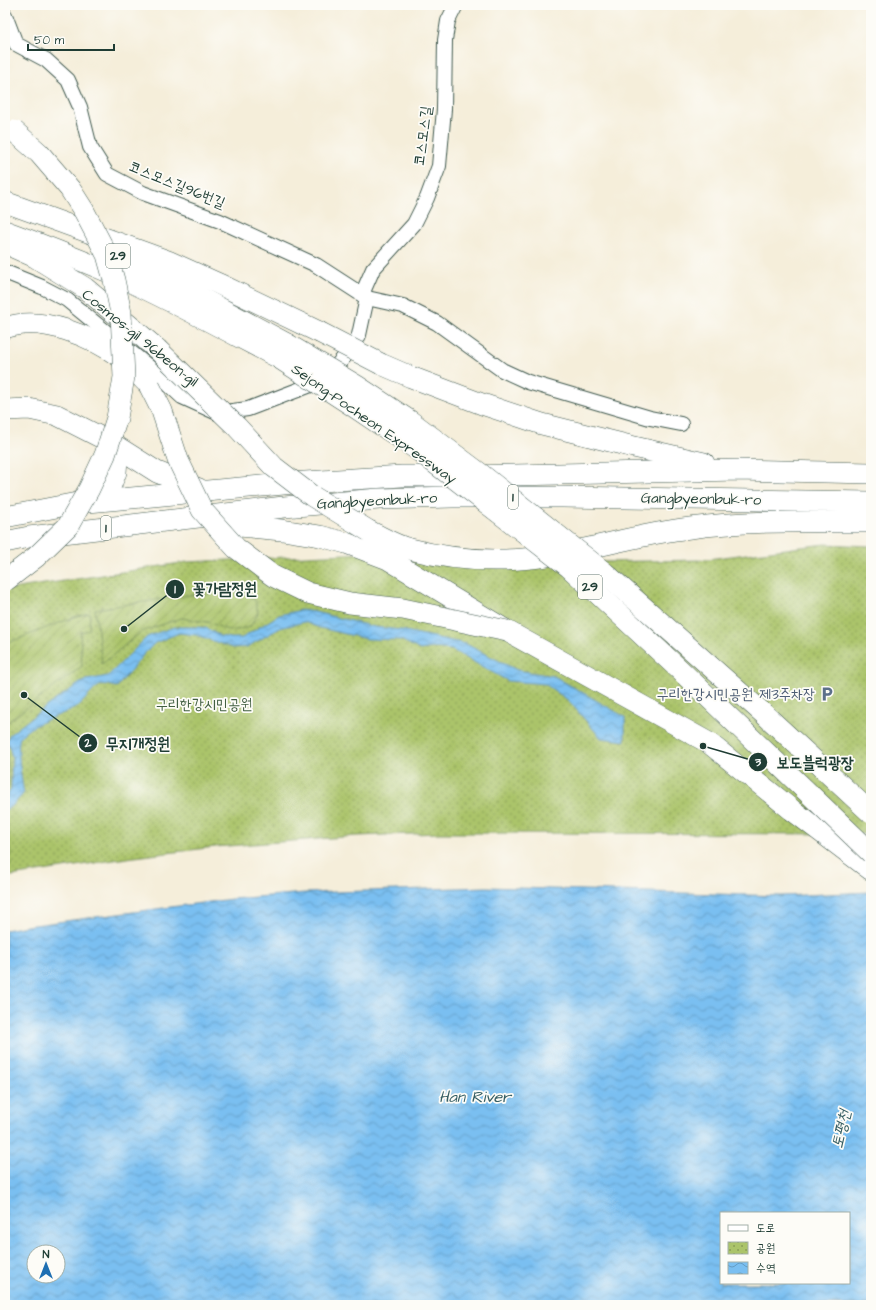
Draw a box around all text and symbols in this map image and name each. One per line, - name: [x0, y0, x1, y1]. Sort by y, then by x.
- scale bar: [28, 26, 114, 52]
- text: 50 m: [34, 32, 65, 49]
- street label: 코스모스길: [409, 105, 437, 167]
- street label: 코스모스길96번길: [126, 156, 228, 214]
- road number: 29: [106, 244, 130, 268]
- street label: Cosmos-gil 96beon-gil: [77, 284, 203, 392]
- street label: Sejong-Pocheon Expressway: [287, 359, 461, 490]
- road number: 1: [508, 485, 518, 509]
- street label: Gangbyeonbuk-ro: [316, 487, 438, 516]
- street label: Gangbyeonbuk-ro: [641, 487, 762, 512]
- road number: 1: [101, 516, 111, 540]
- callout: 꽃가람정원: [165, 575, 266, 603]
- road number: 29: [578, 575, 602, 599]
- text: 꽃가람정원: [193, 578, 257, 600]
- text: 1: [174, 581, 176, 598]
- place label: 구리한강시민공원 제3주차장: [657, 684, 815, 705]
- parking icon: 구리한강시민공원 제3주차장: [818, 685, 836, 703]
- park label: 구리한강시민공원: [156, 694, 252, 715]
- callout: 무지개정원: [78, 729, 178, 757]
- text: 무지개정원: [106, 733, 170, 755]
- text: 2: [84, 735, 92, 752]
- callout: 보도블럭광장: [748, 748, 861, 776]
- text: 보도블럭광장: [776, 752, 854, 774]
- text: 3: [754, 754, 762, 771]
- water label: Han River: [439, 1086, 513, 1108]
- water label: 토평천: [826, 1106, 857, 1150]
- legend: [720, 1212, 850, 1284]
- text: 도로: [756, 1220, 775, 1237]
- text: 공원: [756, 1240, 775, 1257]
- north arrow: [26, 1244, 66, 1284]
- text: N: [43, 1247, 50, 1262]
- text: 수역: [756, 1260, 776, 1277]

